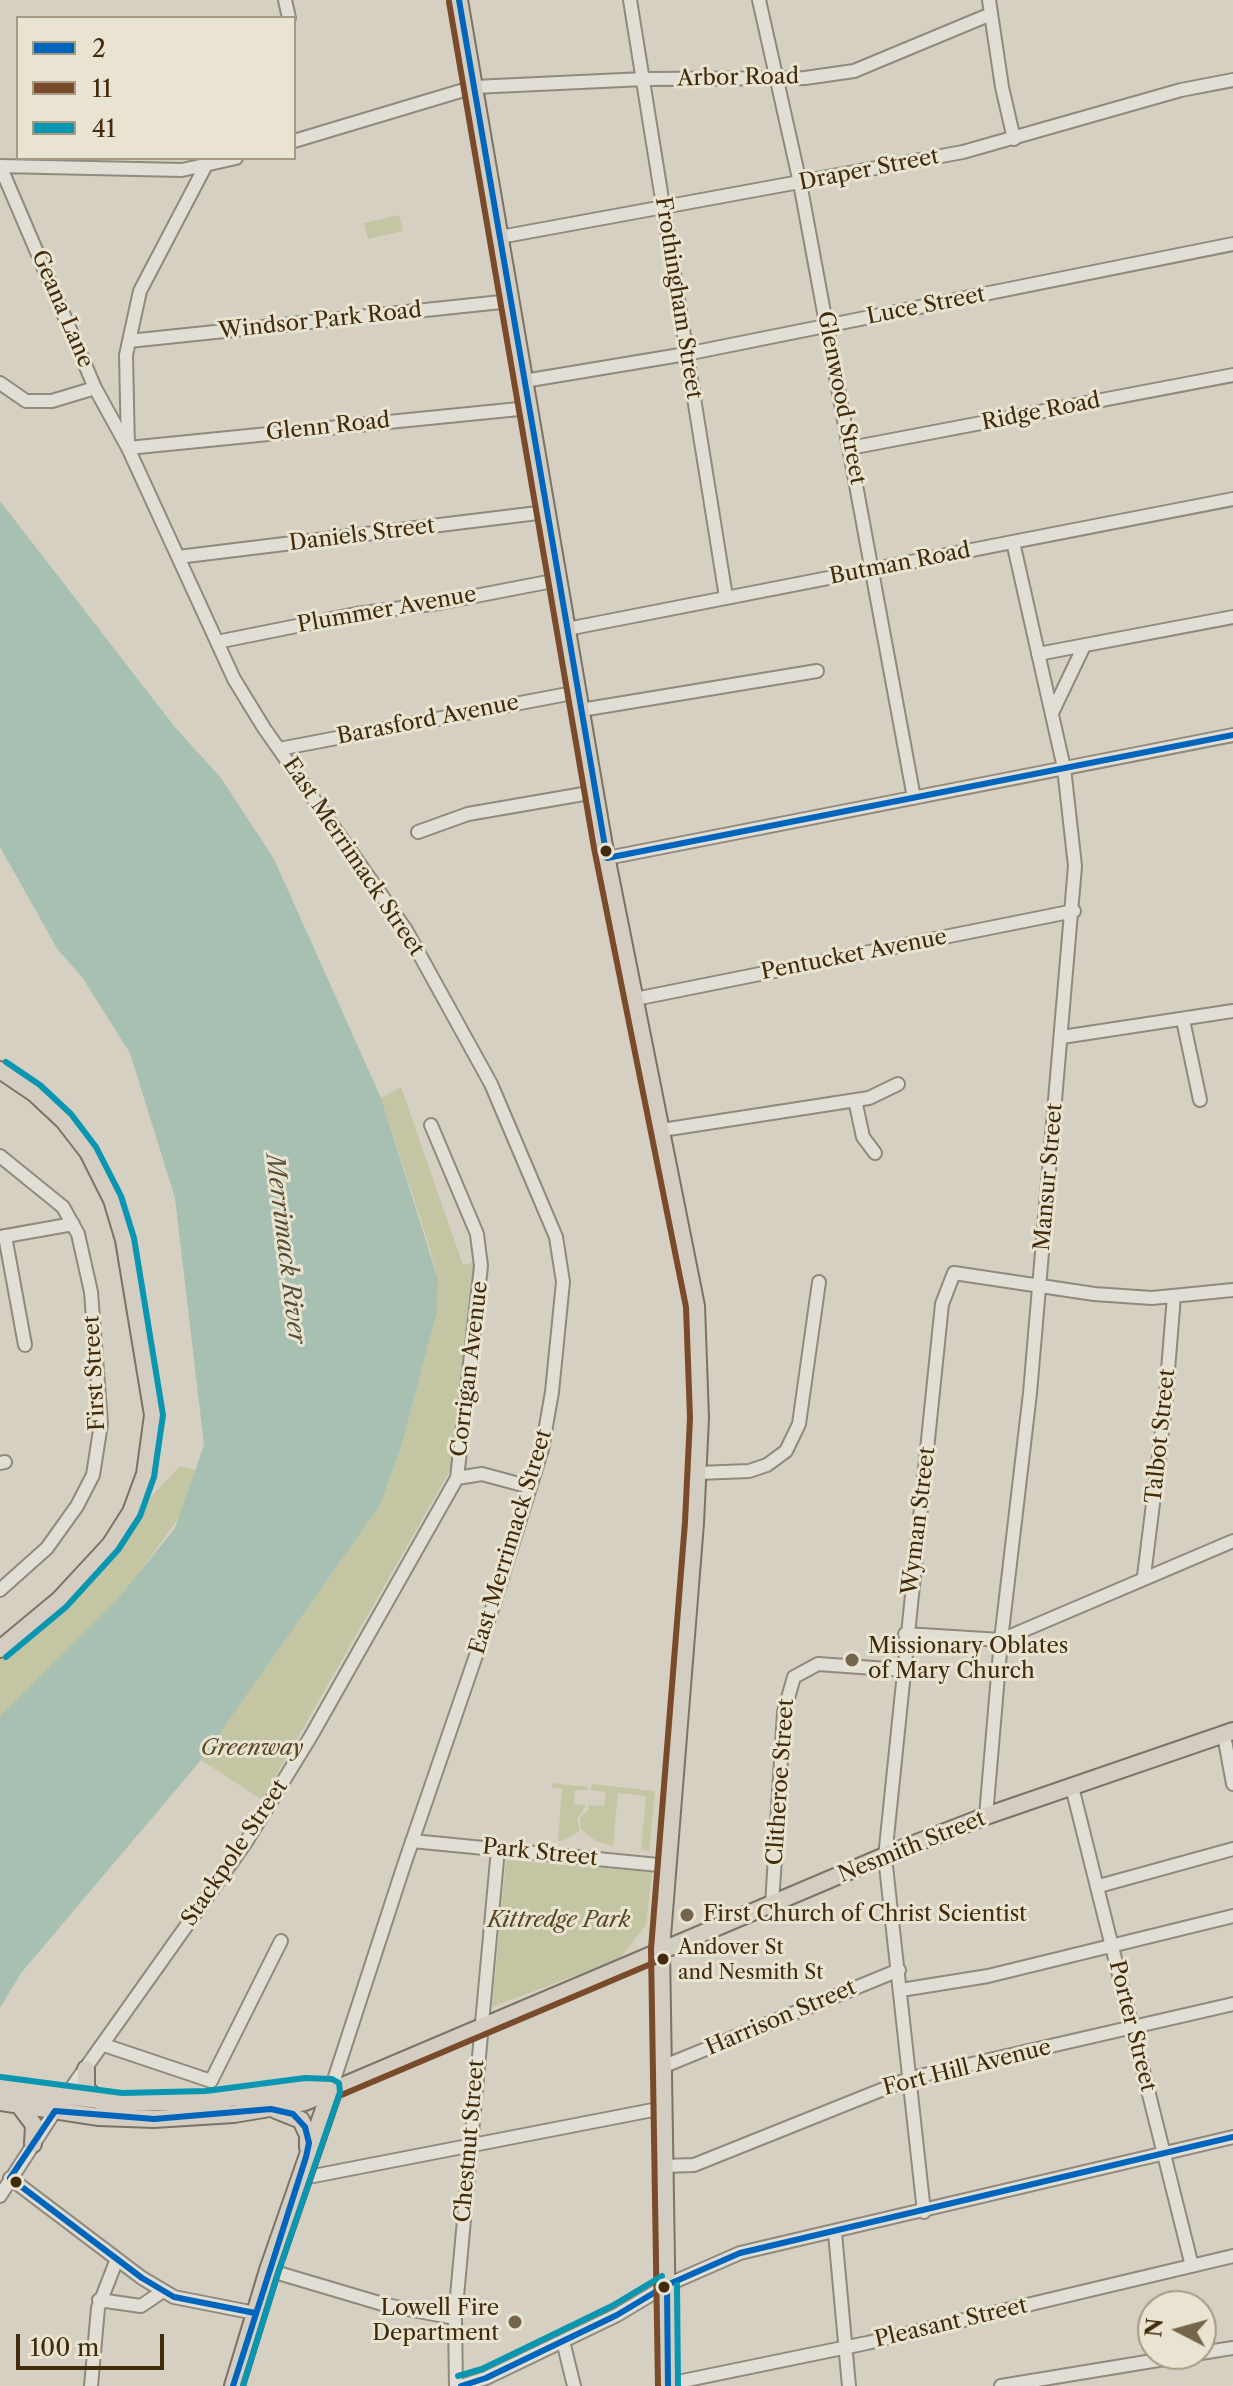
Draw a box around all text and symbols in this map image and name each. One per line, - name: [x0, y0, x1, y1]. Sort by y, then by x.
- legend: [16, 16, 296, 160]
- text: 2: [92, 34, 106, 63]
- street label: Arbor Road: [677, 64, 799, 92]
- text: 11: [92, 74, 112, 103]
- text: 41: [92, 114, 116, 143]
- street label: Draper Street: [797, 143, 941, 197]
- street label: Frothingham Street: [649, 195, 707, 401]
- street label: Geana Lane: [25, 246, 99, 372]
- street label: Luce Street: [865, 282, 987, 330]
- street label: Windsor Park Road: [217, 297, 423, 345]
- street label: Glenwood Street: [811, 309, 871, 487]
- street label: Ridge Road: [979, 388, 1103, 436]
- street label: Glenn Road: [265, 407, 391, 447]
- street label: Daniels Street: [288, 513, 436, 557]
- street label: Butman Road: [827, 537, 973, 591]
- street label: Plummer Avenue: [295, 581, 479, 639]
- street label: Barasford Avenue: [335, 689, 521, 751]
- street label: East Merrimack Street: [277, 753, 429, 961]
- unlabelled marker: [598, 843, 614, 859]
- street label: Pentucket Avenue: [759, 924, 949, 986]
- street label: Mansur Street: [1029, 1102, 1069, 1252]
- water label: Merrimack River: [259, 1152, 311, 1346]
- street label: Corrigan Avenue: [446, 1280, 494, 1458]
- street label: First Street: [79, 1315, 111, 1431]
- street label: Talbot Street: [1141, 1367, 1181, 1505]
- street label: East Merrimack Street: [464, 1426, 558, 1658]
- street label: Wyman Street: [897, 1445, 941, 1597]
- place label: Missionary Oblates of Mary Church: [868, 1634, 1068, 1686]
- marker: Missionary Oblates of Mary Church: [843, 1651, 861, 1669]
- street label: Clitheroe Street: [762, 1698, 800, 1866]
- park label: Greenway: [200, 1736, 304, 1762]
- street label: Stackpole Street: [176, 1775, 294, 1931]
- street label: Nesmith Street: [835, 1805, 989, 1889]
- street label: Park Street: [481, 1834, 599, 1872]
- place label: First Church of Christ Scientist: [703, 1902, 1027, 1928]
- marker: First Church of Christ Scientist: [678, 1906, 696, 1924]
- park label: Kittredge Park: [488, 1908, 630, 1934]
- place label: Andover St and Nesmith St: [678, 1936, 823, 1983]
- marker: Andover St and Nesmith St: [655, 1951, 671, 1967]
- street label: Porter Street: [1103, 1958, 1161, 2094]
- street label: Harrison Street: [702, 1974, 860, 2062]
- street label: Fort Hill Avenue: [880, 2034, 1054, 2102]
- street label: Chestnut Street: [450, 2058, 490, 2224]
- unlabelled marker: [8, 2174, 24, 2190]
- unlabelled marker: [656, 2279, 672, 2295]
- north arrow: [1137, 2290, 1217, 2370]
- street label: Pleasant Street: [872, 2293, 1030, 2353]
- place label: Lowell Fire Department: [372, 2296, 499, 2348]
- marker: Lowell Fire Department: [506, 2313, 524, 2331]
- text: N: [1140, 2317, 1169, 2339]
- scale bar: [20, 2318, 168, 2368]
- text: 100 m: [30, 2333, 99, 2362]

